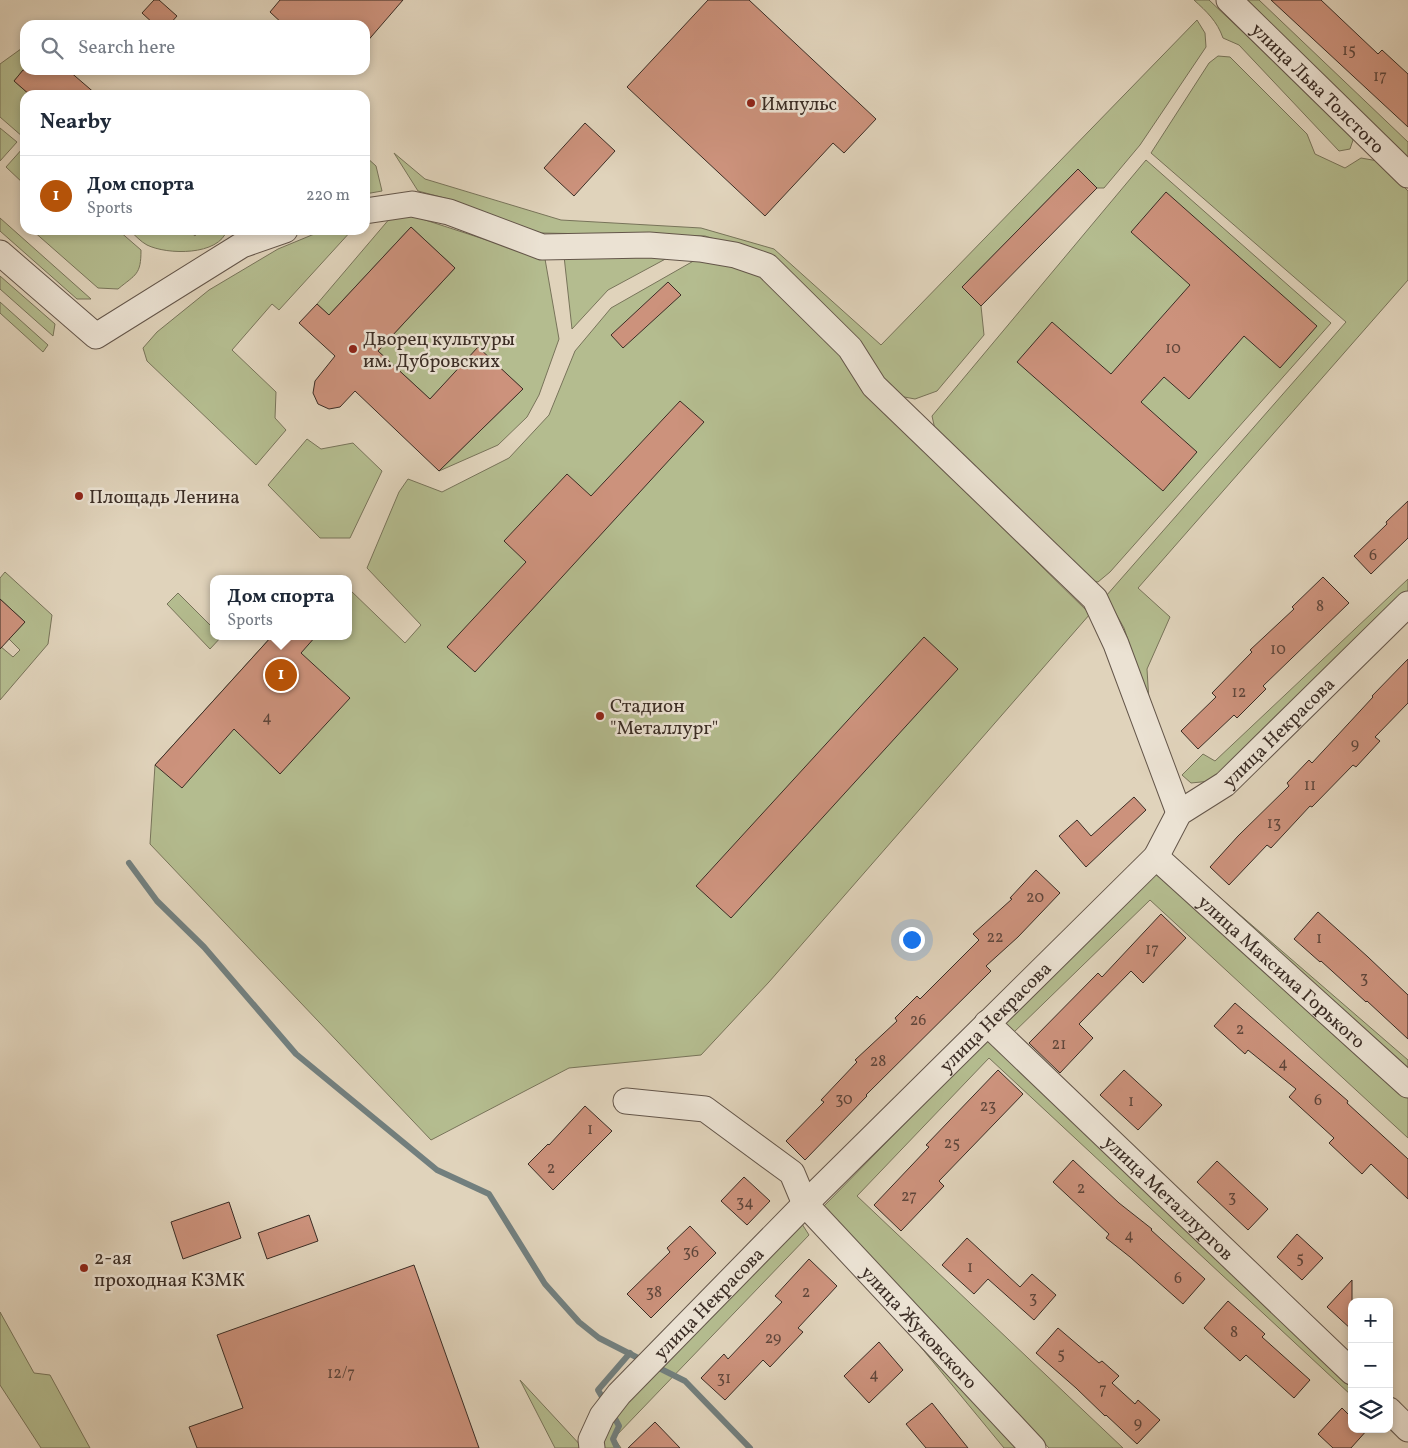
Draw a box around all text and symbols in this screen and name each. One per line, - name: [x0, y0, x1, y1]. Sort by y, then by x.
- street label: улица Льва Толстого: [1244, 17, 1390, 160]
- search box: [20, 20, 370, 75]
- icon: search: [38, 34, 66, 62]
- text: Search here: [78, 35, 175, 61]
- house number: 15: [1342, 40, 1356, 62]
- house number: 17: [1373, 66, 1387, 88]
- place label: Импульс: [761, 92, 837, 118]
- marker: Импульс: [745, 97, 757, 109]
- text: Nearby: [40, 108, 111, 137]
- text: Дом спорта: [87, 172, 195, 198]
- text: 1: [53, 185, 59, 207]
- text: 220 m: [306, 185, 350, 207]
- text: Sports: [87, 198, 133, 220]
- place label: Дворец культуры им. Дубровских: [363, 327, 515, 375]
- house number: 10: [1165, 338, 1181, 360]
- marker: Дворец культуры им. Дубровских: [347, 343, 359, 355]
- place label: Площадь Ленина: [89, 485, 240, 511]
- marker: Площадь Ленина: [73, 490, 85, 502]
- house number: 6: [1369, 545, 1377, 567]
- popup: [210, 575, 352, 640]
- text: Дом спорта: [227, 584, 335, 610]
- house number: 8: [1316, 596, 1324, 618]
- text: Sports: [227, 610, 273, 632]
- house number: 10: [1270, 639, 1286, 661]
- pin: 1: [265, 656, 297, 694]
- street label: улица Некрасова: [1217, 672, 1341, 795]
- house number: 12: [1232, 682, 1246, 704]
- place label: Стадион "Металлург": [610, 694, 718, 742]
- house number: 4: [262, 707, 272, 729]
- marker: Стадион "Металлург": [594, 710, 606, 722]
- house number: 9: [1351, 734, 1359, 756]
- house number: 11: [1304, 775, 1316, 797]
- house number: 13: [1267, 813, 1281, 835]
- house number: 20: [1026, 887, 1044, 909]
- street label: улица Максима Горького: [1191, 890, 1370, 1055]
- your location: [899, 927, 925, 953]
- house number: 22: [986, 927, 1004, 949]
- house number: 1: [1316, 928, 1322, 950]
- house number: 17: [1145, 939, 1159, 961]
- street label: улица Некрасова: [934, 956, 1058, 1079]
- house number: 3: [1360, 968, 1368, 990]
- house number: 26: [910, 1010, 926, 1032]
- house number: 2: [1236, 1019, 1244, 1041]
- house number: 21: [1052, 1034, 1066, 1056]
- house number: 28: [870, 1051, 886, 1073]
- house number: 4: [1278, 1053, 1288, 1075]
- house number: 30: [835, 1089, 853, 1111]
- house number: 6: [1314, 1090, 1322, 1112]
- house number: 1: [1128, 1091, 1134, 1113]
- house number: 23: [980, 1096, 996, 1118]
- house number: 1: [587, 1119, 593, 1141]
- street label: улица Металлургов: [1097, 1130, 1239, 1267]
- house number: 25: [944, 1133, 960, 1155]
- house number: 2: [547, 1158, 555, 1180]
- house number: 2: [1077, 1178, 1085, 1200]
- house number: 27: [901, 1186, 917, 1208]
- house number: 3: [1228, 1187, 1236, 1209]
- house number: 34: [736, 1192, 754, 1214]
- house number: 4: [1124, 1225, 1134, 1247]
- street label: улица Некрасова: [649, 1242, 771, 1366]
- house number: 36: [683, 1242, 699, 1264]
- place label: 2-ая проходная КЗМК: [94, 1246, 245, 1294]
- house number: 5: [1296, 1248, 1304, 1270]
- house number: 1: [967, 1257, 973, 1279]
- street label: улица Жуковского: [854, 1261, 982, 1396]
- marker: 2-ая проходная КЗМК: [78, 1262, 90, 1274]
- house number: 6: [1174, 1268, 1182, 1290]
- house number: 38: [646, 1282, 662, 1304]
- house number: 2: [802, 1282, 810, 1304]
- house number: 3: [1029, 1288, 1037, 1310]
- map controls: [1348, 1298, 1393, 1433]
- button: +: [1348, 1298, 1393, 1343]
- house number: 8: [1230, 1322, 1238, 1344]
- house number: 29: [765, 1328, 781, 1350]
- button: −: [1348, 1343, 1393, 1388]
- house number: 5: [1057, 1344, 1065, 1366]
- house number: 12/7: [327, 1363, 355, 1385]
- house number: 4: [869, 1364, 879, 1386]
- house number: 31: [717, 1368, 731, 1390]
- house number: 7: [1099, 1379, 1107, 1401]
- button: layers: [1348, 1388, 1393, 1433]
- house number: 9: [1134, 1413, 1142, 1435]

